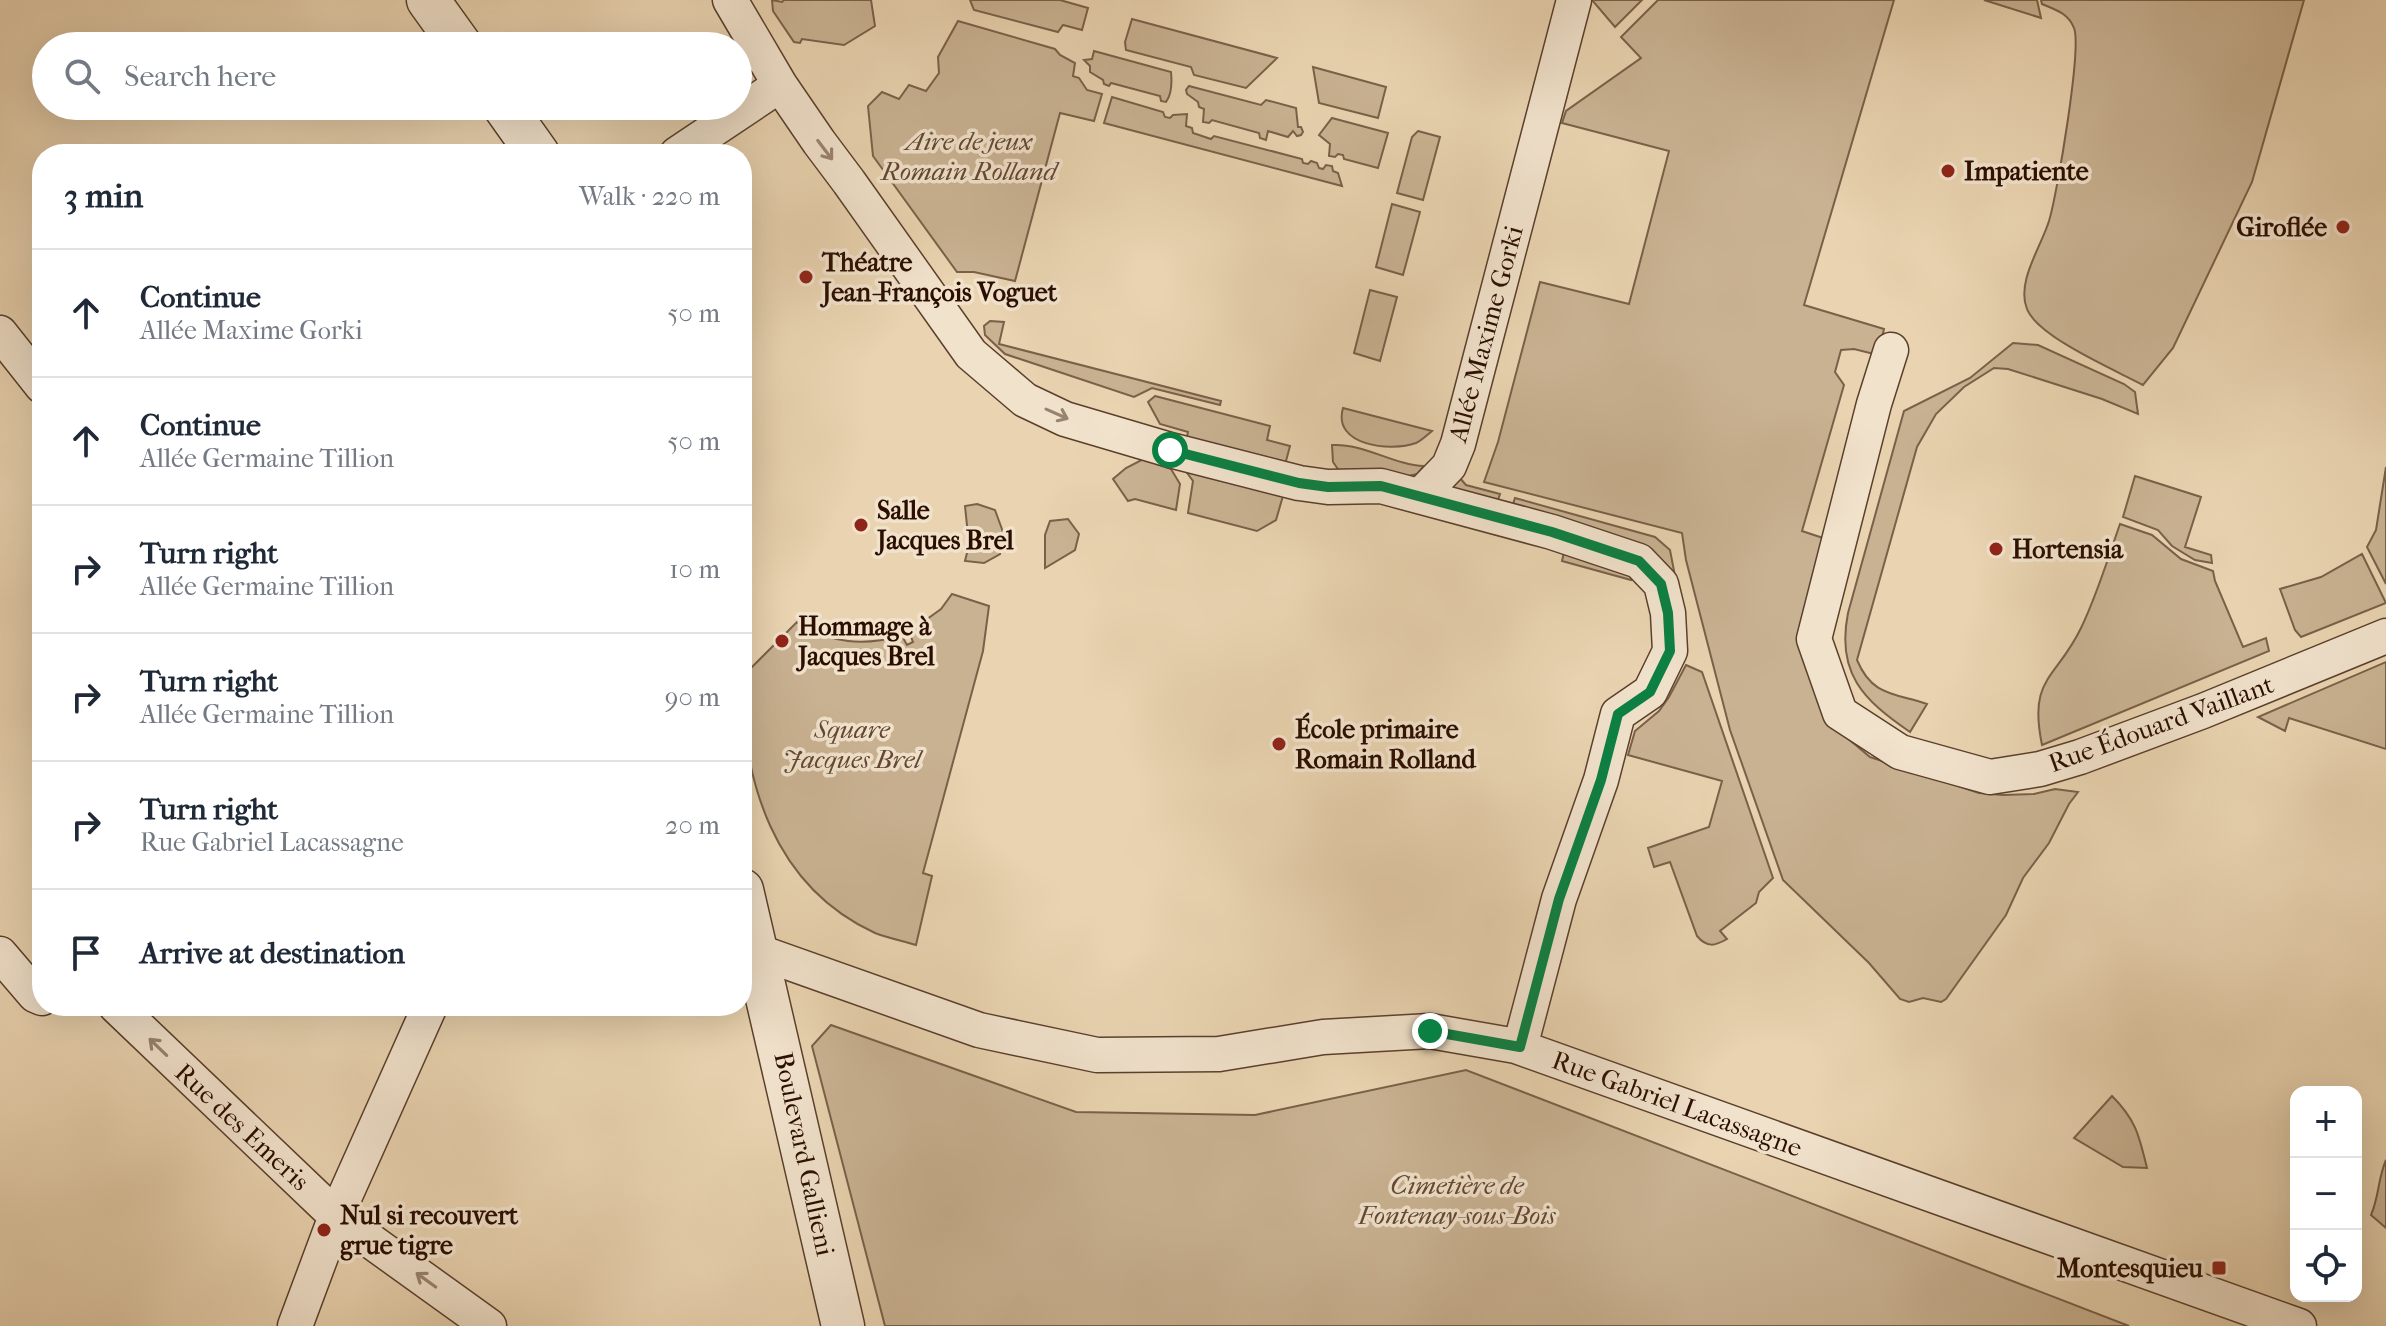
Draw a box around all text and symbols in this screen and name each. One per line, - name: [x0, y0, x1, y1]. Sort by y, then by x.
- search box: [32, 32, 752, 120]
- icon: search: [60, 54, 104, 98]
- text: Search here: [124, 59, 276, 94]
- park label: Aire de jeux Romain Rolland: [879, 126, 1061, 187]
- one-way arrow: [816, 138, 833, 160]
- place label: Impatiente: [1964, 156, 2089, 187]
- marker: Impatiente: [1939, 162, 1957, 180]
- text: 3 min: [64, 176, 143, 216]
- text: Walk · 220 m: [579, 181, 720, 212]
- place label: Giroflée: [2236, 212, 2327, 243]
- marker: Giroflée: [2334, 218, 2352, 236]
- street label: Allée Maxime Gorki: [1442, 222, 1530, 447]
- place label: Théatre Jean-François Voguet: [819, 247, 1058, 309]
- marker: Théatre Jean-François Voguet: [797, 268, 815, 286]
- text: Continue: [140, 280, 261, 315]
- icon: ahead: [64, 291, 108, 335]
- text: 50 m: [667, 298, 720, 329]
- text: Allée Maxime Gorki: [140, 315, 363, 346]
- text: Continue: [140, 408, 261, 443]
- one-way arrow: [1044, 408, 1069, 423]
- icon: ahead: [64, 419, 108, 463]
- text: 50 m: [667, 426, 720, 457]
- route start: [1152, 432, 1188, 468]
- text: Allée Germaine Tillion: [140, 443, 394, 474]
- place label: Salle Jacques Brel: [874, 495, 1014, 556]
- marker: Salle Jacques Brel: [852, 516, 870, 534]
- place label: Hortensia: [2012, 534, 2124, 565]
- text: Turn right: [140, 536, 278, 571]
- marker: Hortensia: [1987, 540, 2005, 558]
- icon: right: [64, 547, 108, 591]
- text: 10 m: [669, 554, 720, 585]
- text: Allée Germaine Tillion: [140, 571, 394, 602]
- place label: Hommage à Jacques Brel: [795, 611, 935, 672]
- marker: Hommage à Jacques Brel: [773, 632, 791, 650]
- text: Turn right: [140, 664, 278, 699]
- street label: Rue Édouard Vaillant: [2044, 668, 2278, 779]
- icon: right: [64, 675, 108, 719]
- text: 90 m: [665, 682, 720, 713]
- text: Allée Germaine Tillion: [140, 699, 394, 730]
- place label: École primaire Romain Rolland: [1295, 712, 1476, 775]
- park label: Square Jacques Brel: [783, 714, 924, 775]
- marker: École primaire Romain Rolland: [1270, 735, 1288, 753]
- text: Turn right: [140, 792, 278, 827]
- icon: right: [64, 803, 108, 847]
- text: 20 m: [665, 810, 720, 841]
- text: Rue Gabriel Lacassagne: [140, 827, 404, 858]
- icon: arrive: [64, 931, 108, 975]
- text: Arrive at destination: [140, 936, 405, 971]
- route end: [1412, 1013, 1448, 1049]
- one-way arrow: [149, 1038, 168, 1057]
- street label: Rue Gabriel Lacassagne: [1548, 1044, 1806, 1164]
- street label: Boulevard Gallieni: [767, 1049, 841, 1259]
- street label: Rue des Emeris: [168, 1057, 316, 1197]
- map controls: [2290, 1086, 2362, 1302]
- button: +: [2290, 1086, 2362, 1158]
- button: −: [2290, 1158, 2362, 1230]
- park label: Cimetière de Fontenay-sous-Bois: [1357, 1170, 1557, 1231]
- place label: Nul si recouvert grue tigre: [340, 1200, 519, 1261]
- marker: Nul si recouvert grue tigre: [315, 1221, 333, 1239]
- button: locate: [2290, 1230, 2362, 1302]
- place label: Montesquieu: [2057, 1253, 2203, 1284]
- marker: Montesquieu: [2210, 1259, 2228, 1277]
- one-way arrow: [415, 1272, 437, 1289]

